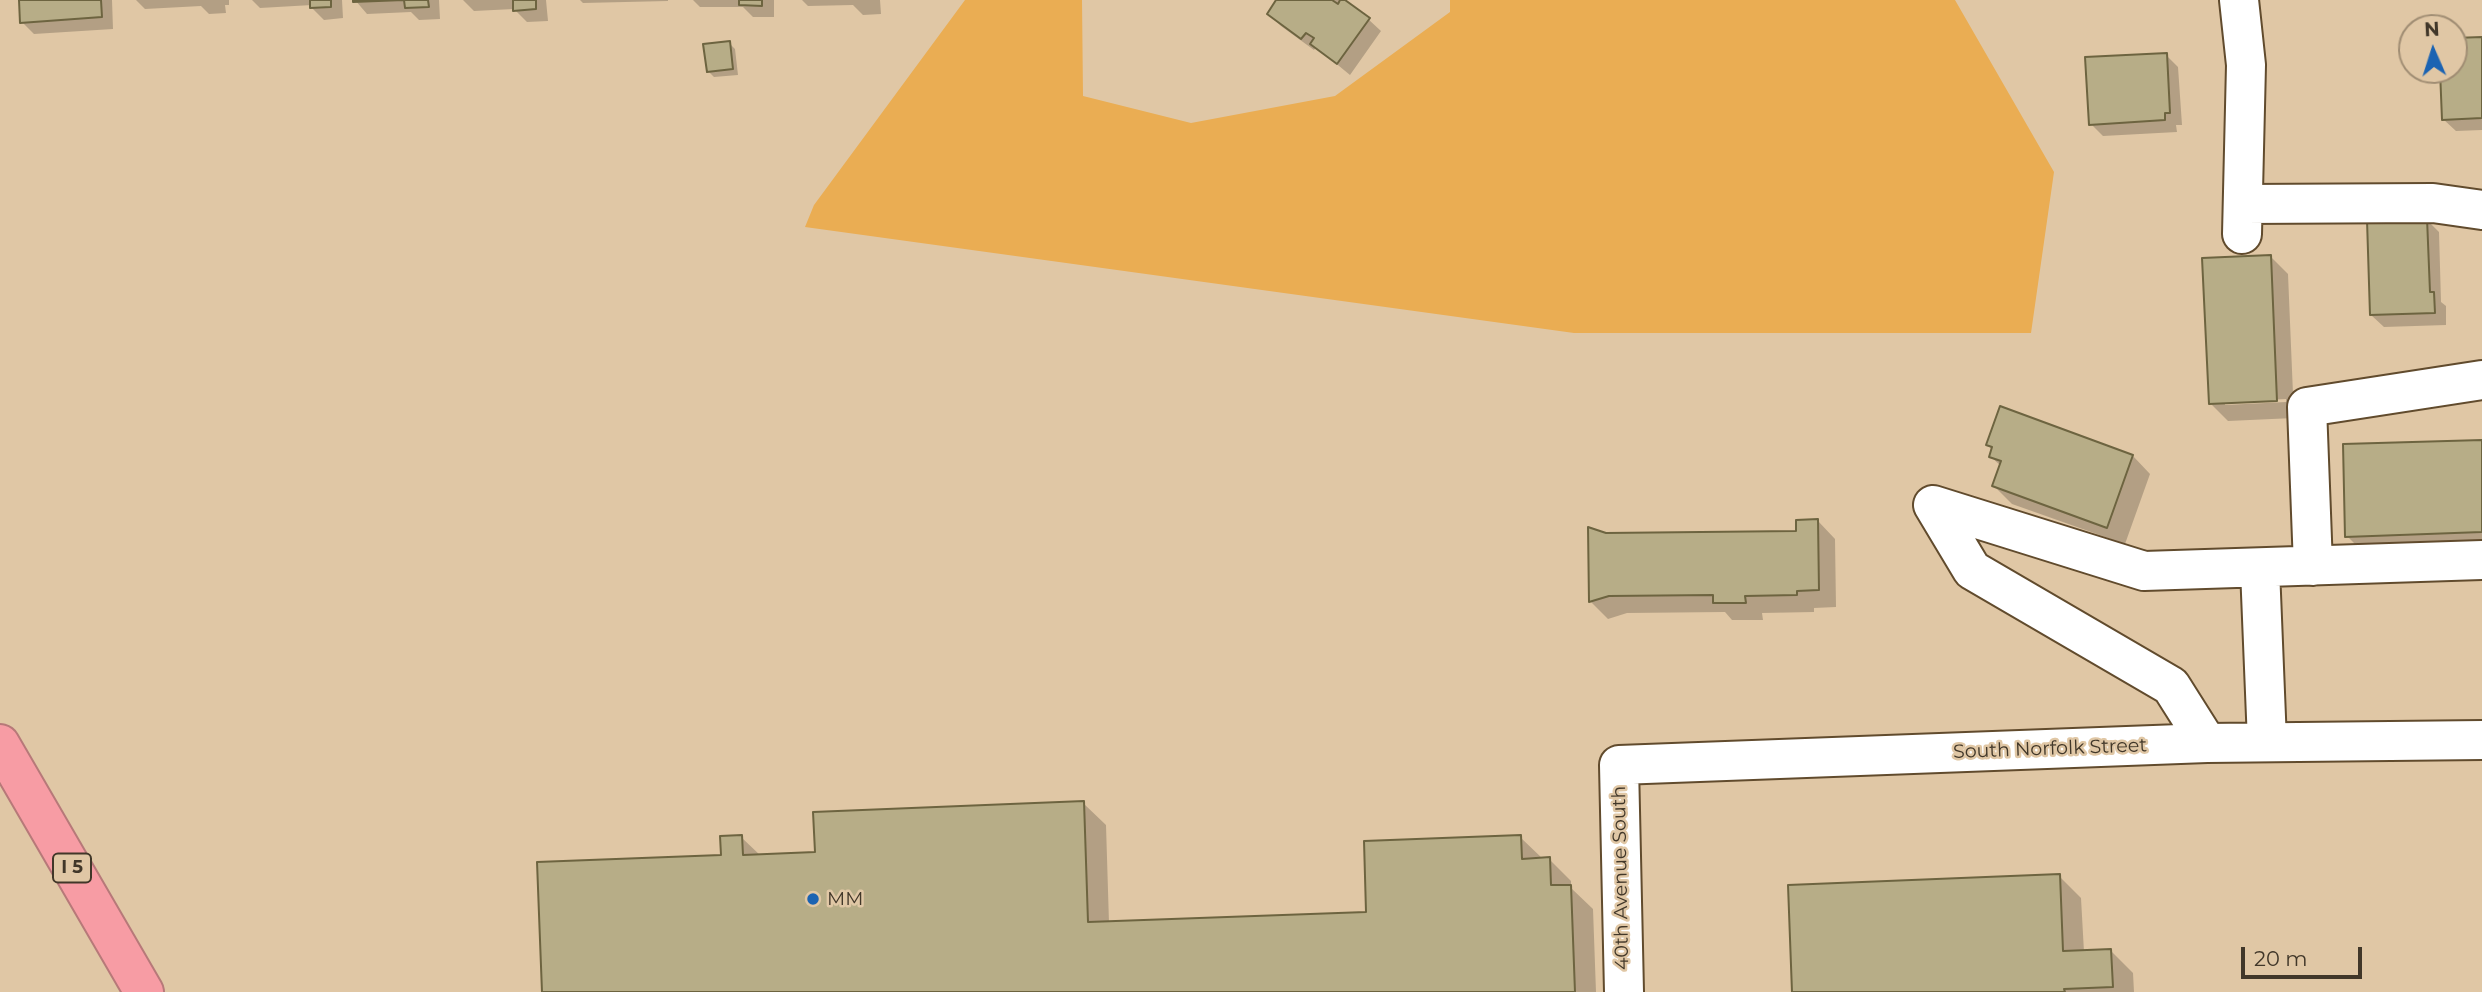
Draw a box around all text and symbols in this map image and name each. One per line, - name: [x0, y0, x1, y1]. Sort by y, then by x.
- north arrow: [2398, 14, 2468, 84]
- text: N: [2424, 18, 2440, 41]
- street label: South Norfolk Street: [1953, 734, 2147, 764]
- street label: 40th Avenue South: [1608, 786, 1634, 970]
- road number: I 5: [53, 854, 91, 882]
- place label: MM: [827, 888, 863, 910]
- marker: MM: [805, 891, 821, 907]
- scale bar: [2244, 932, 2365, 976]
- text: 20 m: [2254, 946, 2308, 971]

